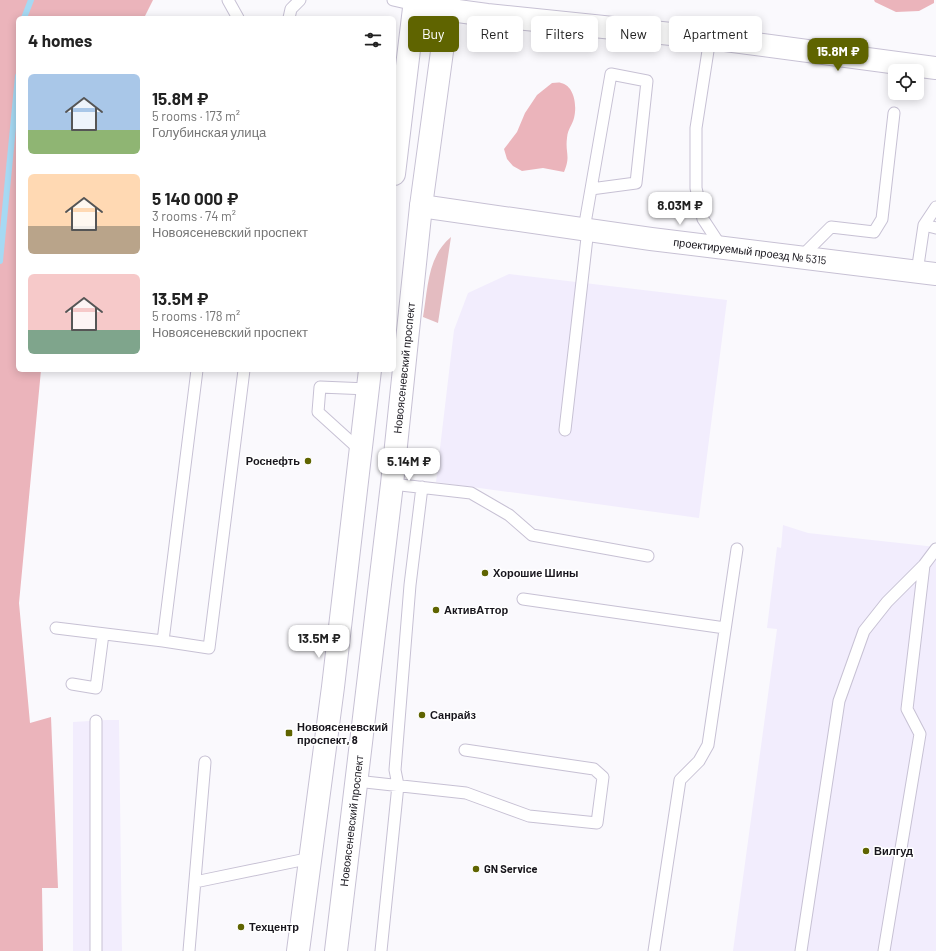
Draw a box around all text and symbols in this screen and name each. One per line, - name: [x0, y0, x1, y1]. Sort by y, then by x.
- chip: Buy: [408, 16, 459, 52]
- chip: Rent: [467, 16, 523, 52]
- chip: Filters: [531, 16, 598, 52]
- chip: New: [606, 16, 661, 52]
- chip: Apartment: [669, 16, 762, 52]
- icon: filters: [362, 29, 384, 51]
- text: 4 homes: [28, 30, 92, 50]
- pin: 15.8M ₽: [801, 38, 875, 72]
- text: 15.8M ₽: [816, 43, 860, 59]
- map controls: [888, 64, 924, 100]
- button: locate: [888, 64, 924, 100]
- text: 15.8M ₽: [152, 88, 208, 108]
- icon: home: [60, 90, 108, 138]
- text: 5 rooms · 173 m²: [152, 108, 240, 124]
- text: Голубинская улица: [152, 124, 266, 140]
- text: 5 140 000 ₽: [152, 188, 238, 208]
- icon: home: [60, 190, 108, 238]
- pin: 8.03M ₽: [643, 192, 717, 226]
- text: 8.03M ₽: [657, 197, 703, 213]
- text: 3 rooms · 74 m²: [152, 208, 236, 224]
- text: Новоясеневский проспект: [152, 224, 308, 240]
- street label: проектируемый проезд № 5315: [673, 235, 828, 267]
- text: 13.5M ₽: [152, 288, 208, 308]
- icon: home: [60, 290, 108, 338]
- street label: Новоясеневский проспект: [390, 302, 417, 434]
- text: 5 rooms · 178 m²: [152, 308, 240, 324]
- text: Новоясеневский проспект: [152, 324, 308, 340]
- pin: 5.14M ₽: [372, 448, 446, 482]
- text: 5.14M ₽: [387, 453, 431, 469]
- place label: Роснефть: [246, 454, 300, 467]
- marker: Роснефть: [303, 456, 313, 466]
- place label: Хорошие Шины: [493, 566, 578, 579]
- marker: Хорошие Шины: [480, 568, 490, 578]
- place label: АктивАттор: [444, 603, 509, 616]
- marker: АктивАттор: [431, 605, 441, 615]
- pin: 13.5M ₽: [282, 625, 356, 659]
- text: 13.5M ₽: [297, 630, 341, 646]
- place label: Санрайз: [430, 708, 476, 721]
- marker: Санрайз: [417, 710, 427, 720]
- place label: Новоясеневский проспект, 8: [297, 720, 388, 746]
- marker: Новоясеневский проспект, 8: [284, 728, 294, 738]
- street label: Новоясеневский проспект: [337, 755, 365, 887]
- place label: Вилгуд: [874, 844, 913, 857]
- marker: Вилгуд: [861, 846, 871, 856]
- place label: GN Service: [484, 862, 538, 875]
- marker: GN Service: [471, 864, 481, 874]
- place label: Техцентр: [249, 920, 299, 933]
- marker: Техцентр: [236, 922, 246, 932]

